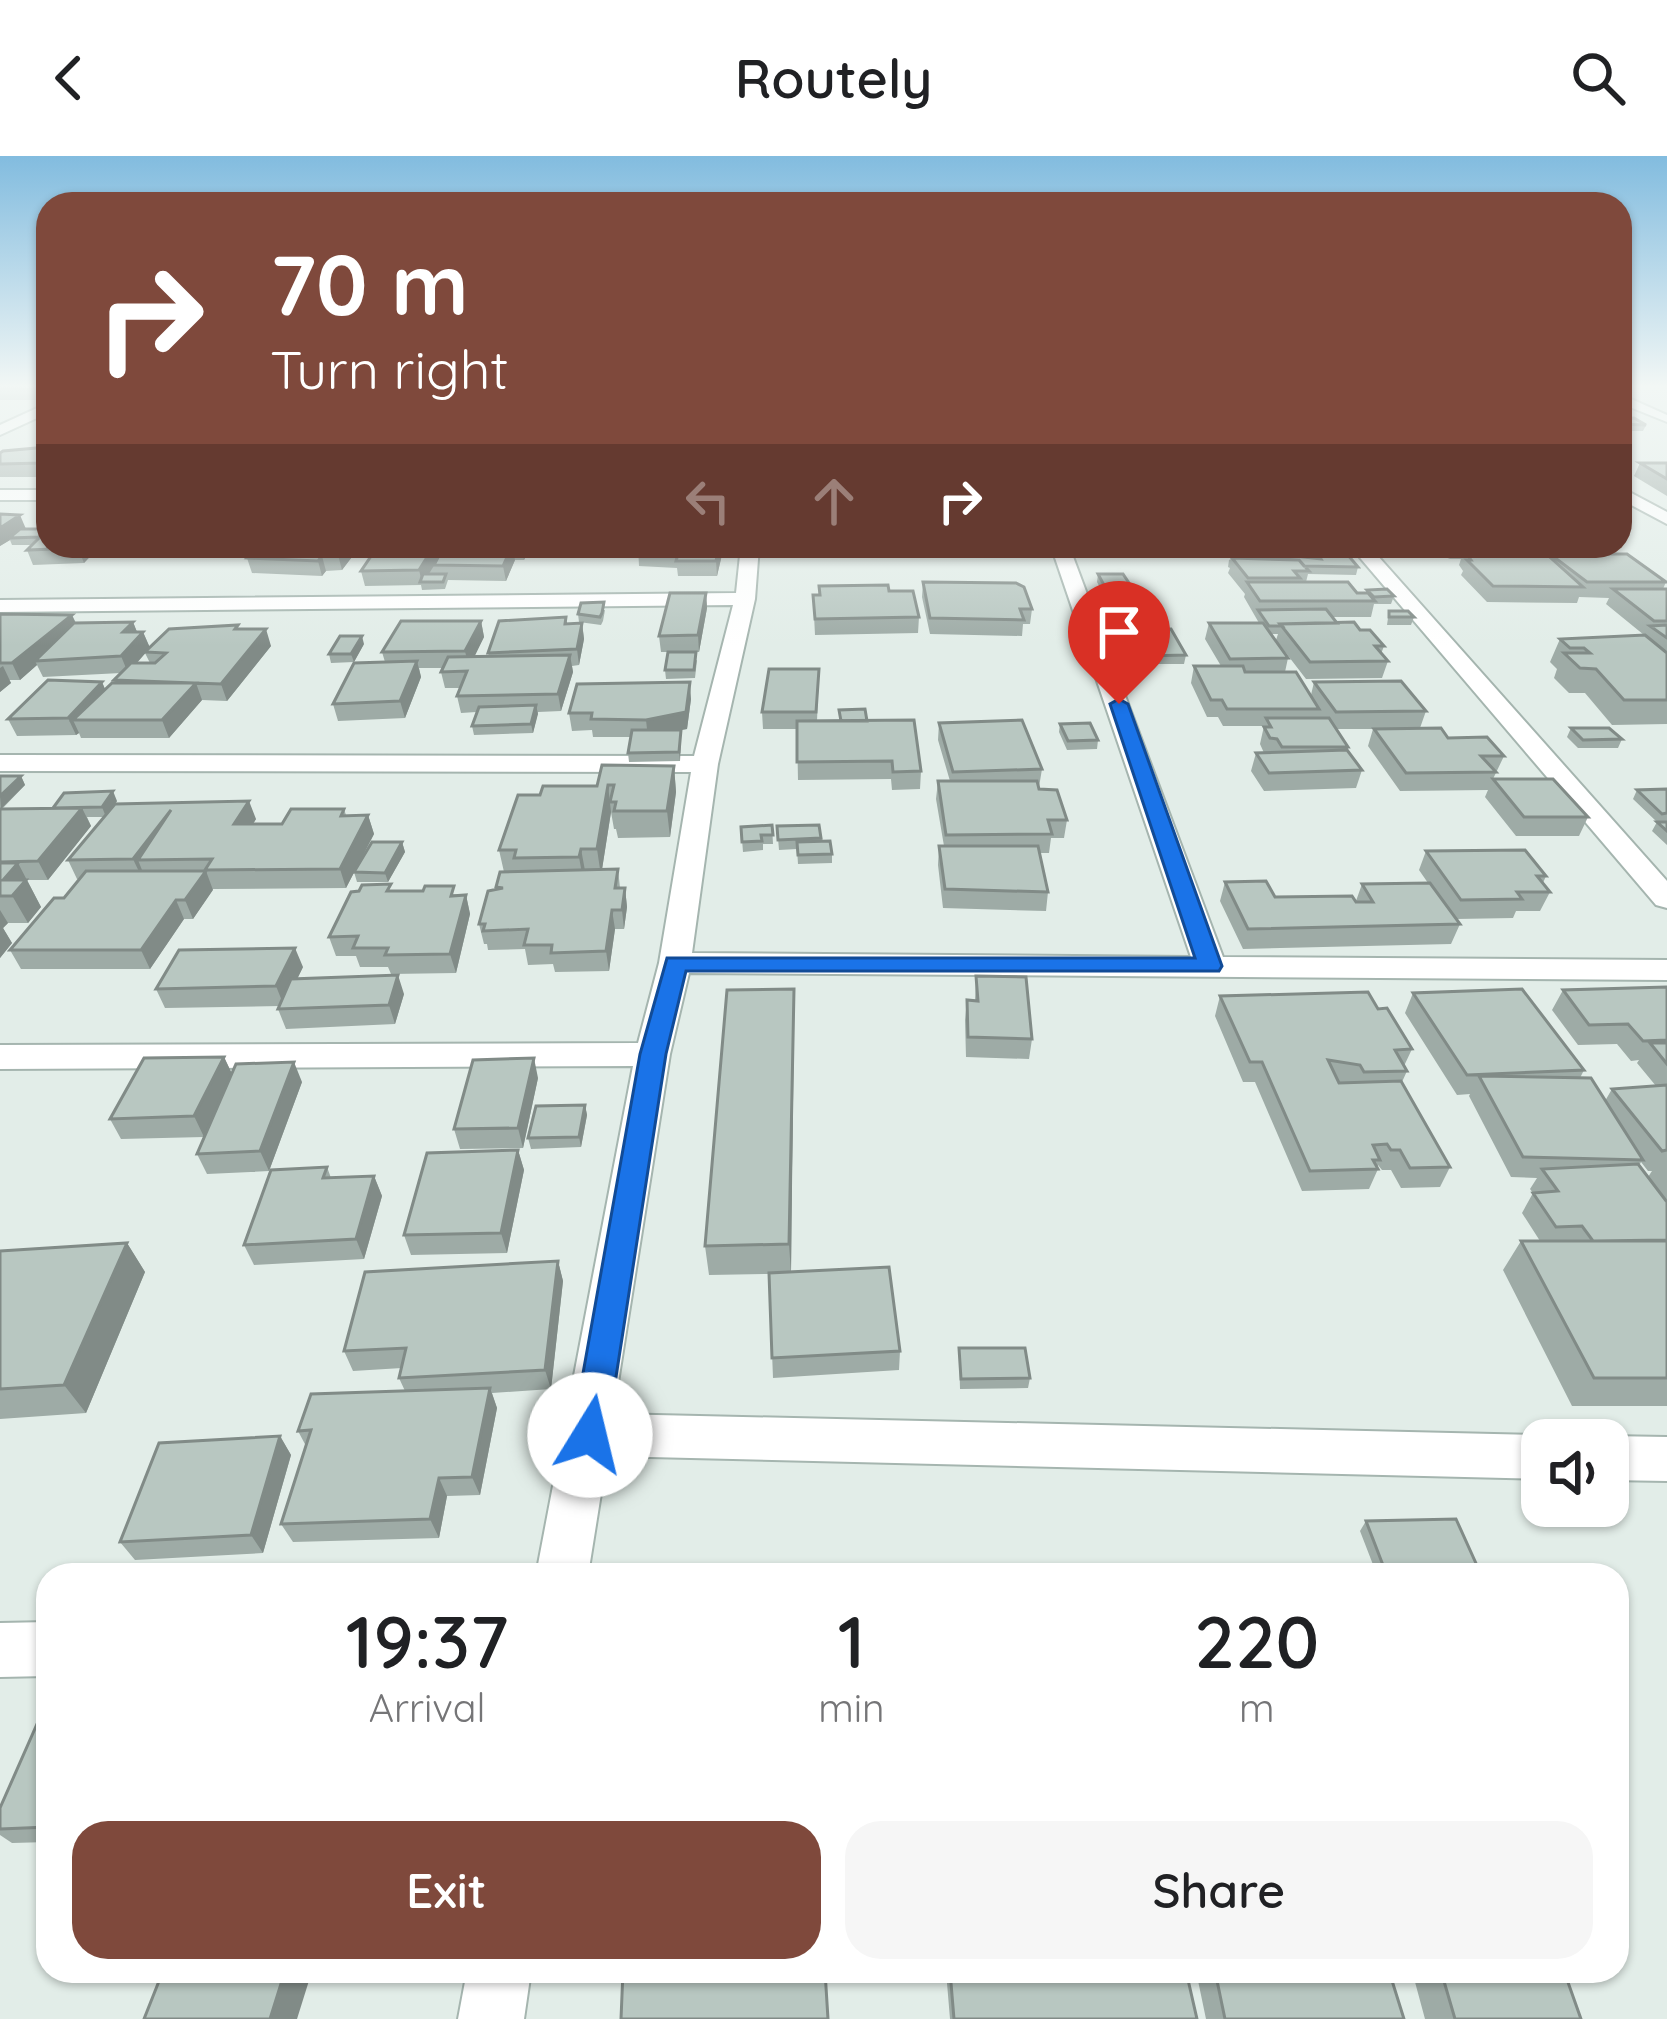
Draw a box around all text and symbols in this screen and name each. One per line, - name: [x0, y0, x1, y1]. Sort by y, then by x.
- text: Routely: [735, 44, 932, 112]
- icon: back: [36, 45, 102, 111]
- icon: search: [1565, 45, 1631, 111]
- text: 70 m: [270, 231, 469, 336]
- icon: right: [72, 240, 228, 396]
- text: Turn right: [270, 335, 509, 403]
- icon: left: [675, 468, 741, 534]
- icon: ahead: [801, 468, 867, 534]
- icon: right: [927, 468, 993, 534]
- pin: [1068, 581, 1170, 704]
- icon: arrive: [1086, 599, 1152, 665]
- position arrow: [527, 1372, 653, 1498]
- map controls: [1521, 1419, 1629, 1527]
- button: sound: [1521, 1419, 1629, 1527]
- text: 19:37: [346, 1596, 509, 1686]
- text: 1: [838, 1596, 865, 1686]
- text: 220: [1194, 1596, 1319, 1686]
- text: Arrival: [369, 1683, 485, 1732]
- text: min: [818, 1683, 885, 1732]
- text: m: [1239, 1683, 1275, 1732]
- button: Exit: [72, 1821, 821, 1959]
- button: Share: [845, 1821, 1593, 1959]

